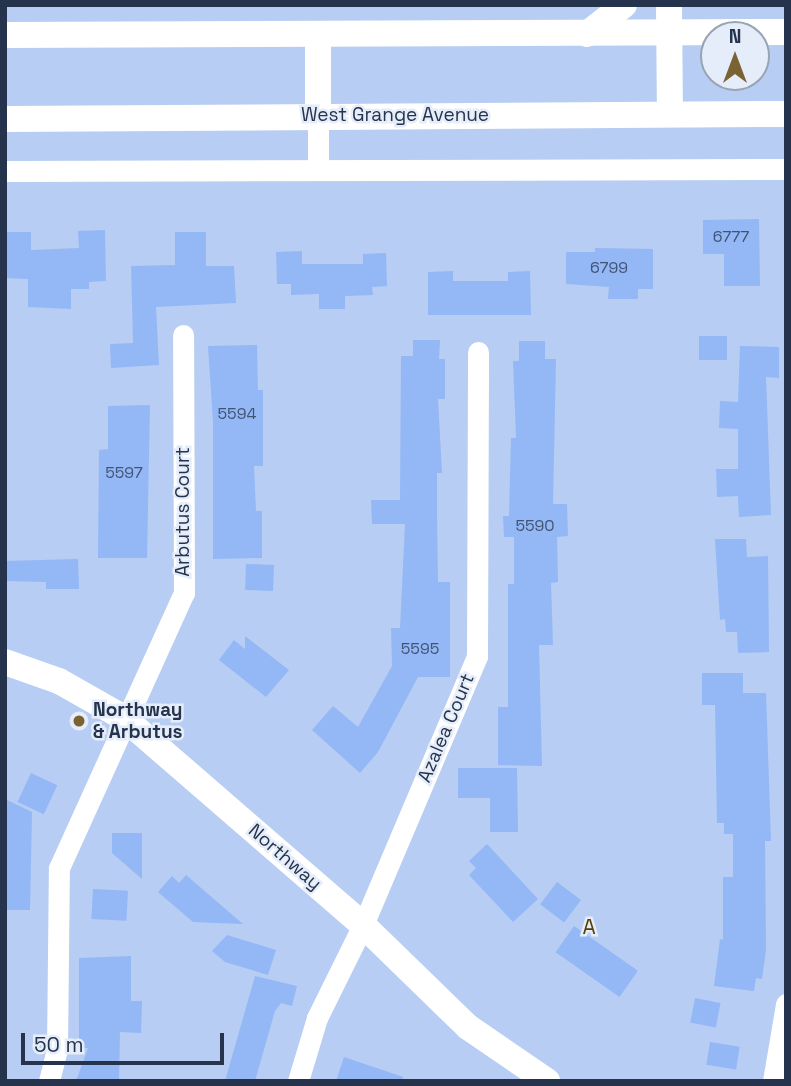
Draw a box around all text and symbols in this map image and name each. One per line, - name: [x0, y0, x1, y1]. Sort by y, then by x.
- north arrow: [700, 21, 770, 91]
- text: N: [729, 24, 741, 49]
- street label: West Grange Avenue: [301, 104, 489, 126]
- house number: 6777: [713, 227, 749, 247]
- house number: 6799: [590, 258, 628, 278]
- house number: 5594: [218, 404, 256, 424]
- street label: Arbutus Court: [172, 447, 194, 577]
- house number: 5597: [105, 463, 143, 483]
- house number: 5590: [515, 516, 555, 536]
- house number: 5595: [401, 639, 439, 659]
- street label: Azalea Court: [413, 670, 479, 786]
- place label: Northway & Arbutus: [93, 699, 183, 743]
- marker: Northway & Arbutus: [71, 713, 87, 729]
- street label: Northway: [244, 819, 326, 895]
- district label: A: [583, 914, 597, 940]
- scale bar: [24, 1020, 228, 1064]
- text: 50 m: [34, 1031, 84, 1058]

